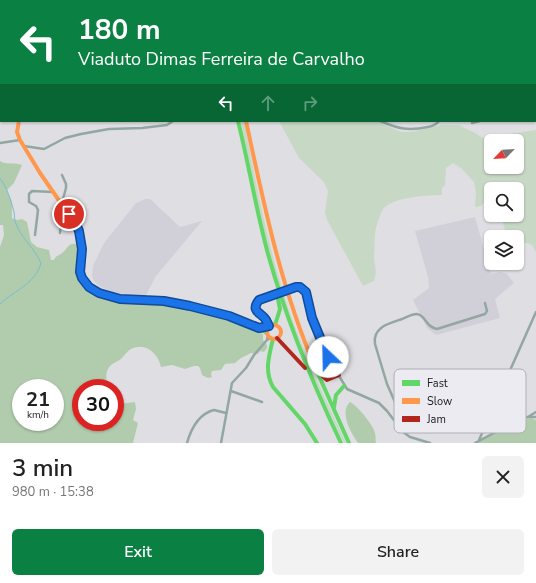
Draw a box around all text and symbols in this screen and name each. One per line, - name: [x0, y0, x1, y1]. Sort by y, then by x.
- text: 180 m: [78, 11, 161, 49]
- icon: left: [12, 16, 64, 68]
- text: Viaduto Dimas Ferreira de Carvalho: [78, 47, 365, 71]
- icon: left: [215, 92, 237, 114]
- icon: ahead: [257, 92, 279, 114]
- icon: right: [299, 92, 321, 114]
- north arrow: [484, 134, 524, 174]
- map controls: [484, 134, 524, 270]
- button: search: [484, 182, 524, 222]
- pin: [52, 197, 86, 231]
- icon: arrive: [58, 203, 80, 225]
- button: layers: [484, 230, 524, 270]
- position arrow: [307, 336, 349, 378]
- legend: [394, 369, 526, 433]
- text: Fast: [427, 376, 448, 391]
- speed limit sign: 30: [72, 379, 124, 431]
- text: 21: [26, 386, 50, 413]
- text: Slow: [427, 394, 452, 409]
- text: km/h: [27, 408, 49, 422]
- text: Jam: [426, 412, 446, 427]
- text: 3 min: [12, 452, 73, 484]
- button: close: [482, 456, 524, 498]
- text: 980 m · 15:38: [12, 483, 94, 501]
- button: Exit: [12, 529, 264, 575]
- button: Share: [272, 529, 524, 575]

